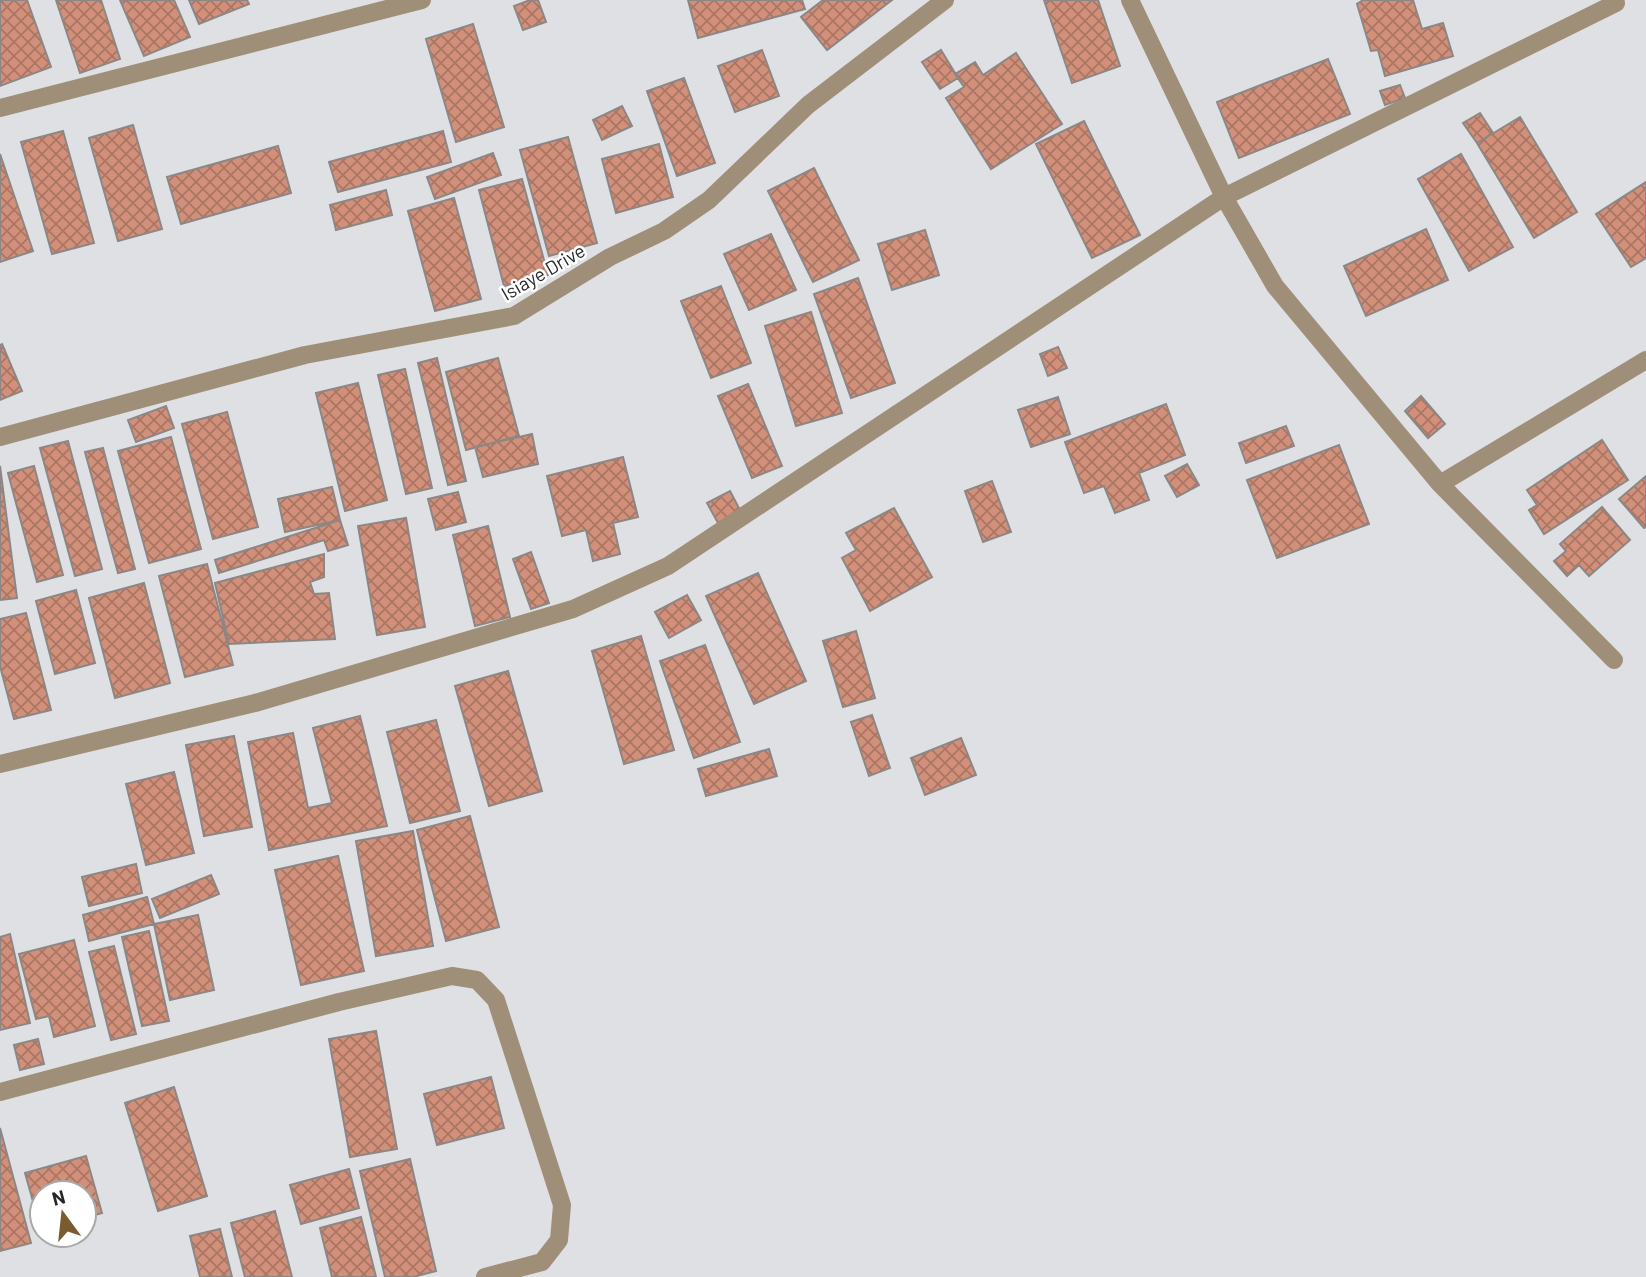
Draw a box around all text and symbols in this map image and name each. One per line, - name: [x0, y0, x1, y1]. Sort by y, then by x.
- street label: Isiaye Drive: [497, 238, 589, 305]
- north arrow: [28, 1179, 98, 1249]
- text: N: [49, 1184, 68, 1210]

